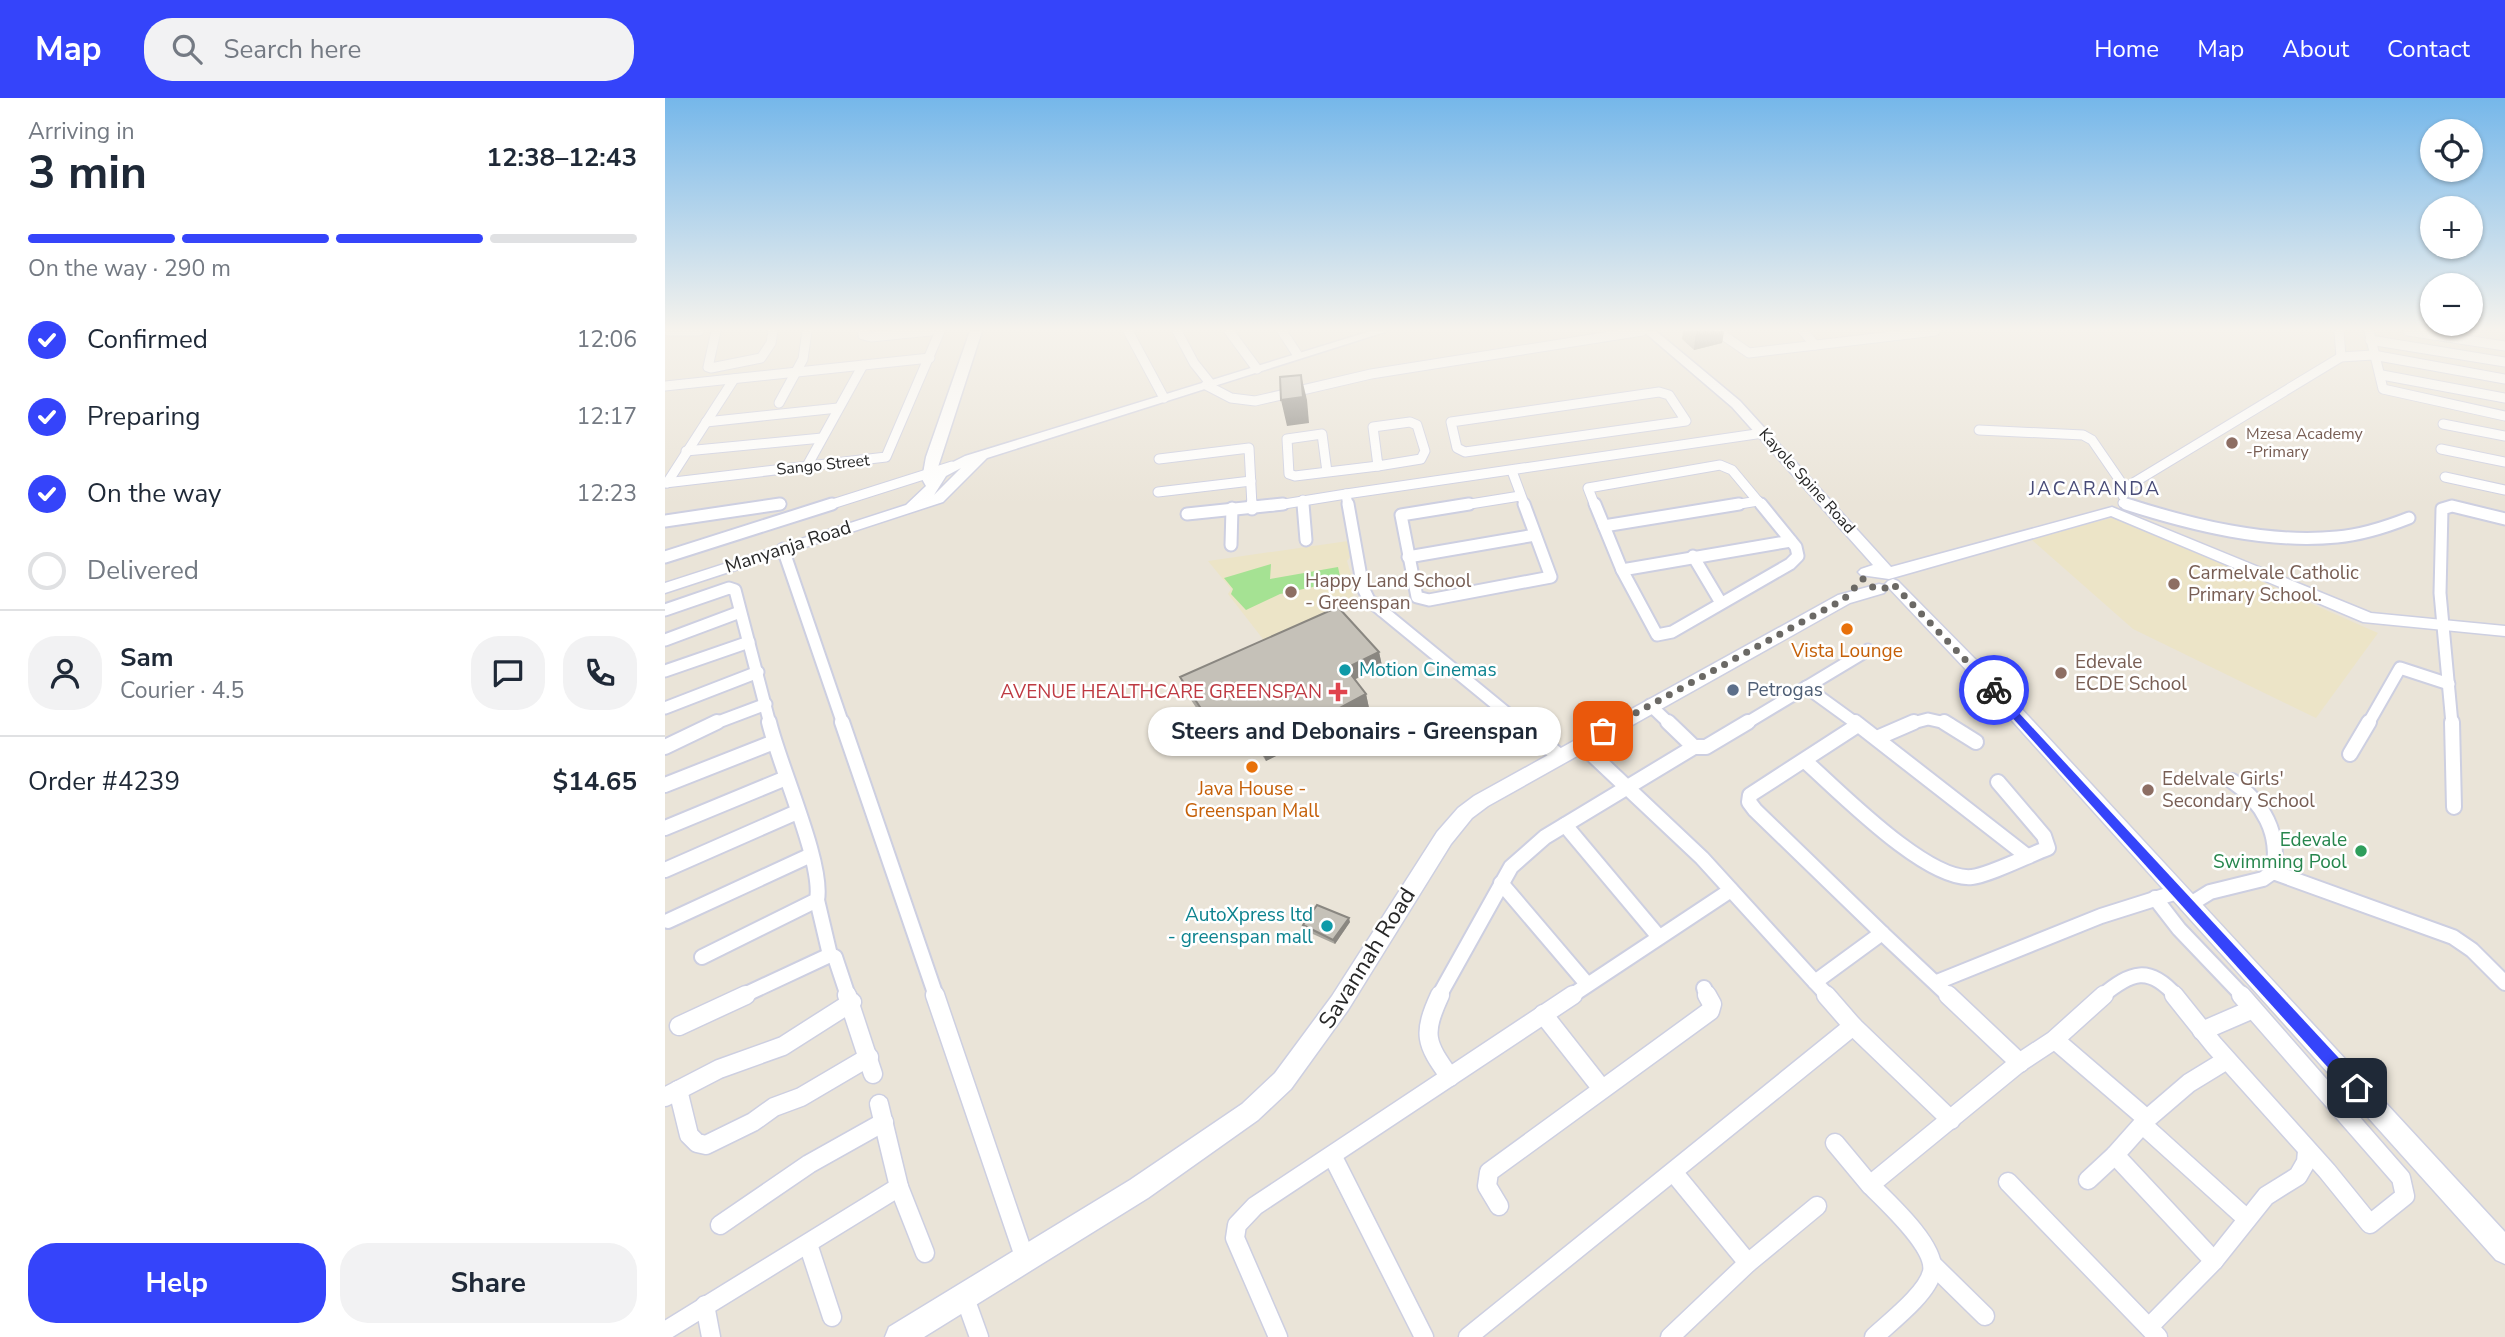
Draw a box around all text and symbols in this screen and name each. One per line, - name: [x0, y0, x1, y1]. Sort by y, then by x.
- search box: [144, 18, 634, 81]
- text: Map: [35, 27, 102, 72]
- icon: search: [168, 30, 206, 68]
- text: Search here: [224, 32, 361, 67]
- text: Home: [2094, 33, 2159, 65]
- text: Map: [2197, 33, 2244, 65]
- text: About: [2282, 33, 2349, 65]
- text: Contact: [2387, 33, 2470, 65]
- text: Arriving in: [28, 116, 135, 147]
- map controls: [2420, 119, 2483, 336]
- button: locate: [2420, 119, 2483, 182]
- text: 12:38–12:43: [486, 140, 637, 175]
- text: 3 min: [28, 141, 147, 204]
- button: +: [2420, 196, 2483, 259]
- text: On the way · 290 m: [28, 253, 231, 284]
- button: −: [2420, 273, 2483, 336]
- icon: check: [28, 321, 66, 359]
- text: Confirmed: [87, 322, 208, 357]
- text: 12:06: [577, 324, 637, 355]
- icon: check: [28, 398, 66, 436]
- text: Preparing: [87, 399, 200, 434]
- text: 12:17: [577, 401, 637, 432]
- place label: Mzesa Academy -Primary: [2246, 423, 2364, 463]
- street label: Kayole Spine Road: [1754, 424, 1860, 538]
- marker: Mzesa Academy -Primary: [2224, 435, 2240, 451]
- street label: Sango Street: [775, 449, 871, 481]
- icon: check: [28, 475, 66, 513]
- text: On the way: [87, 476, 221, 511]
- district label: JACARANDA: [2028, 476, 2161, 502]
- text: 12:23: [577, 478, 637, 509]
- street label: Manyanja Road: [722, 514, 854, 580]
- text: Delivered: [87, 553, 199, 588]
- place label: Carmelvale Catholic Primary School.: [2188, 560, 2359, 608]
- place label: Happy Land School - Greenspan: [1305, 568, 1472, 616]
- marker: Carmelvale Catholic Primary School.: [2166, 576, 2182, 592]
- marker: Happy Land School - Greenspan: [1283, 584, 1299, 600]
- marker: Vista Lounge: [1839, 621, 1855, 637]
- button: person: [28, 636, 102, 710]
- button: chat: [471, 636, 545, 710]
- button: phone: [563, 636, 637, 710]
- place label: Vista Lounge: [1790, 638, 1903, 664]
- text: Sam: [120, 640, 173, 675]
- place label: Edevale ECDE School: [2075, 649, 2187, 697]
- courier: [1959, 655, 2029, 725]
- place label: Motion Cinemas: [1359, 657, 1497, 683]
- marker: Motion Cinemas: [1337, 662, 1353, 678]
- marker: Edevale ECDE School: [2053, 665, 2069, 681]
- icon: bike: [1975, 671, 2013, 709]
- text: Courier · 4.5: [120, 675, 244, 706]
- place label: Petrogas: [1747, 677, 1823, 703]
- place label: AVENUE HEALTHCARE GREENSPAN: [1000, 679, 1322, 705]
- marker: AVENUE HEALTHCARE GREENSPAN: [1328, 682, 1348, 702]
- marker: Petrogas: [1725, 682, 1741, 698]
- pin: [1573, 701, 1633, 761]
- callout: Steers and Debonairs - Greenspan: [1148, 706, 1561, 756]
- icon: bag: [1584, 712, 1622, 750]
- text: Steers and Debonairs - Greenspan: [1171, 716, 1538, 747]
- marker: Java House - Greenspan Mall: [1244, 759, 1260, 775]
- text: Order #4239: [28, 764, 180, 799]
- text: $14.65: [553, 764, 637, 799]
- place label: Edelvale Girls' Secondary School: [2162, 766, 2315, 814]
- place label: Java House - Greenspan Mall: [1184, 776, 1320, 824]
- marker: Edelvale Girls' Secondary School: [2140, 782, 2156, 798]
- place label: Edevale Swimming Pool: [2213, 827, 2347, 875]
- marker: Edevale Swimming Pool: [2353, 843, 2369, 859]
- street label: Savannah Road: [1311, 882, 1423, 1034]
- place label: AutoXpress ltd - greenspan mall: [1168, 902, 1313, 950]
- marker: AutoXpress ltd - greenspan mall: [1319, 918, 1335, 934]
- pin: [2327, 1058, 2387, 1118]
- icon: home: [2338, 1069, 2376, 1107]
- button: Help: [28, 1243, 326, 1323]
- button: Share: [340, 1243, 637, 1323]

